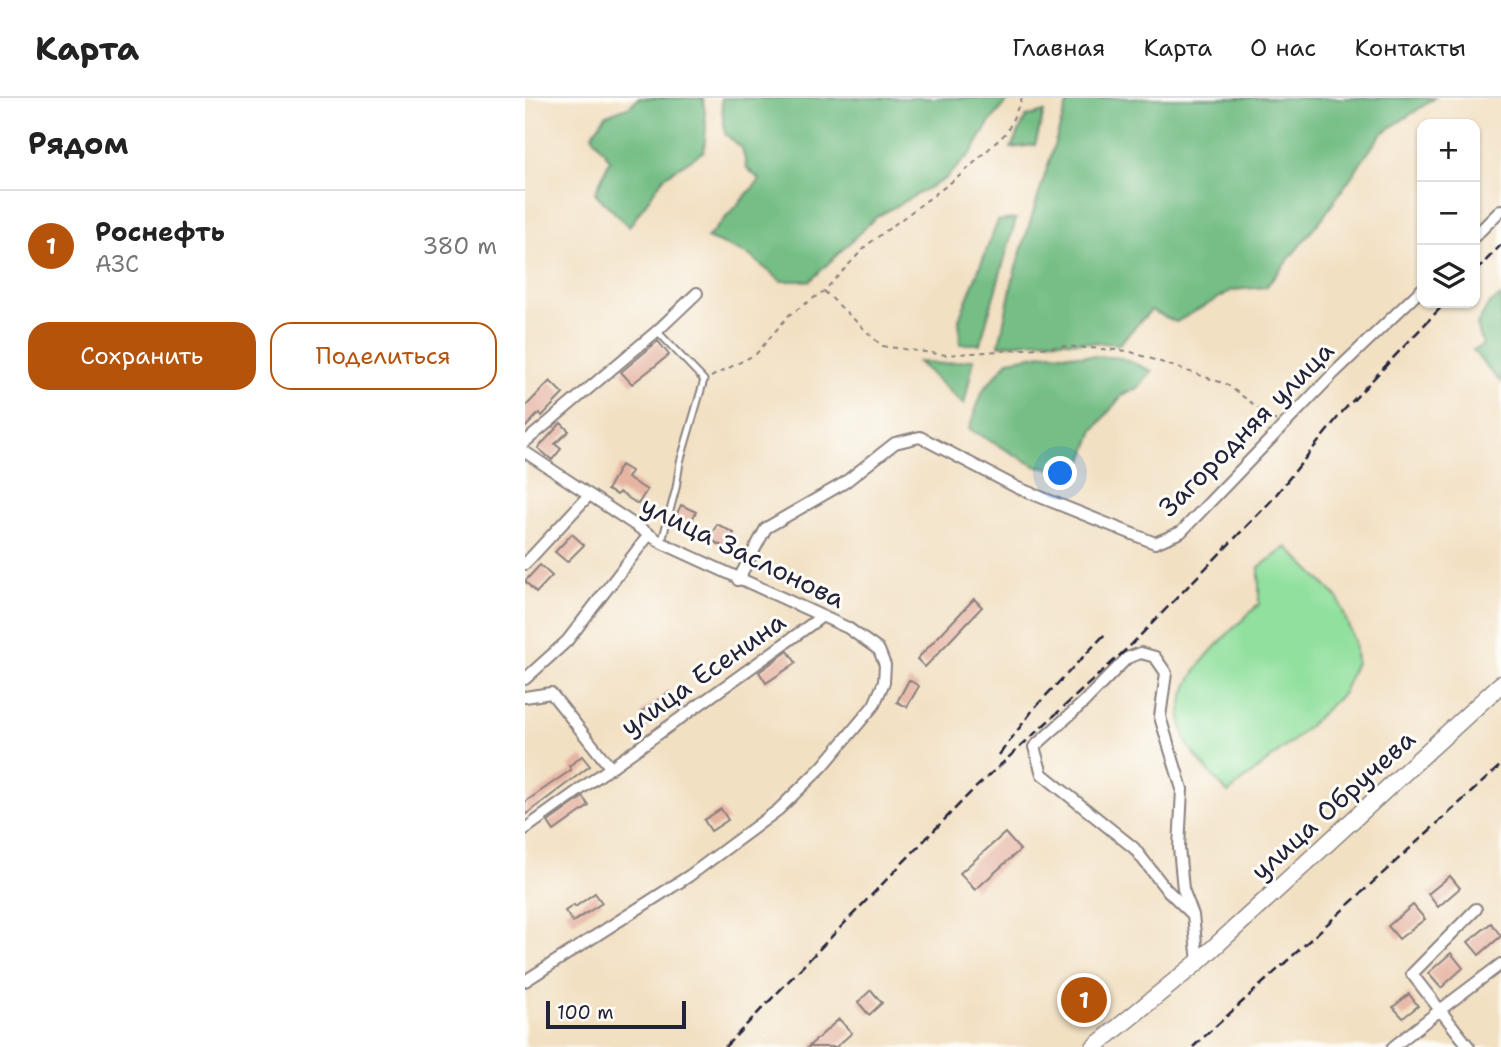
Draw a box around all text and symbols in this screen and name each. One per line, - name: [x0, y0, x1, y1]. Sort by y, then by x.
- text: Карта: [35, 26, 139, 71]
- text: Главная: [1012, 32, 1105, 64]
- text: Карта: [1143, 32, 1212, 64]
- text: О нас: [1250, 32, 1316, 64]
- text: Контакты: [1354, 32, 1466, 64]
- map controls: [1417, 119, 1480, 308]
- button: +: [1417, 119, 1480, 182]
- text: Рядом: [28, 123, 128, 164]
- button: −: [1417, 182, 1480, 245]
- text: Роснефть: [95, 214, 225, 249]
- text: 1: [46, 231, 56, 261]
- text: 380 m: [422, 231, 497, 261]
- button: layers: [1417, 245, 1480, 308]
- text: АЗС: [95, 249, 139, 279]
- button: Сохранить: [28, 322, 256, 390]
- button: Поделиться: [270, 322, 497, 390]
- street label: Загородняя улица: [1150, 333, 1341, 524]
- your location: [1043, 456, 1077, 490]
- street label: улица Заслонова: [635, 487, 851, 616]
- street label: улица Есенина: [613, 604, 792, 743]
- street label: улица Обручева: [1243, 721, 1422, 888]
- pin: 1: [1061, 974, 1107, 1026]
- scale bar: [546, 998, 686, 1030]
- text: 100 m: [557, 1000, 614, 1025]

